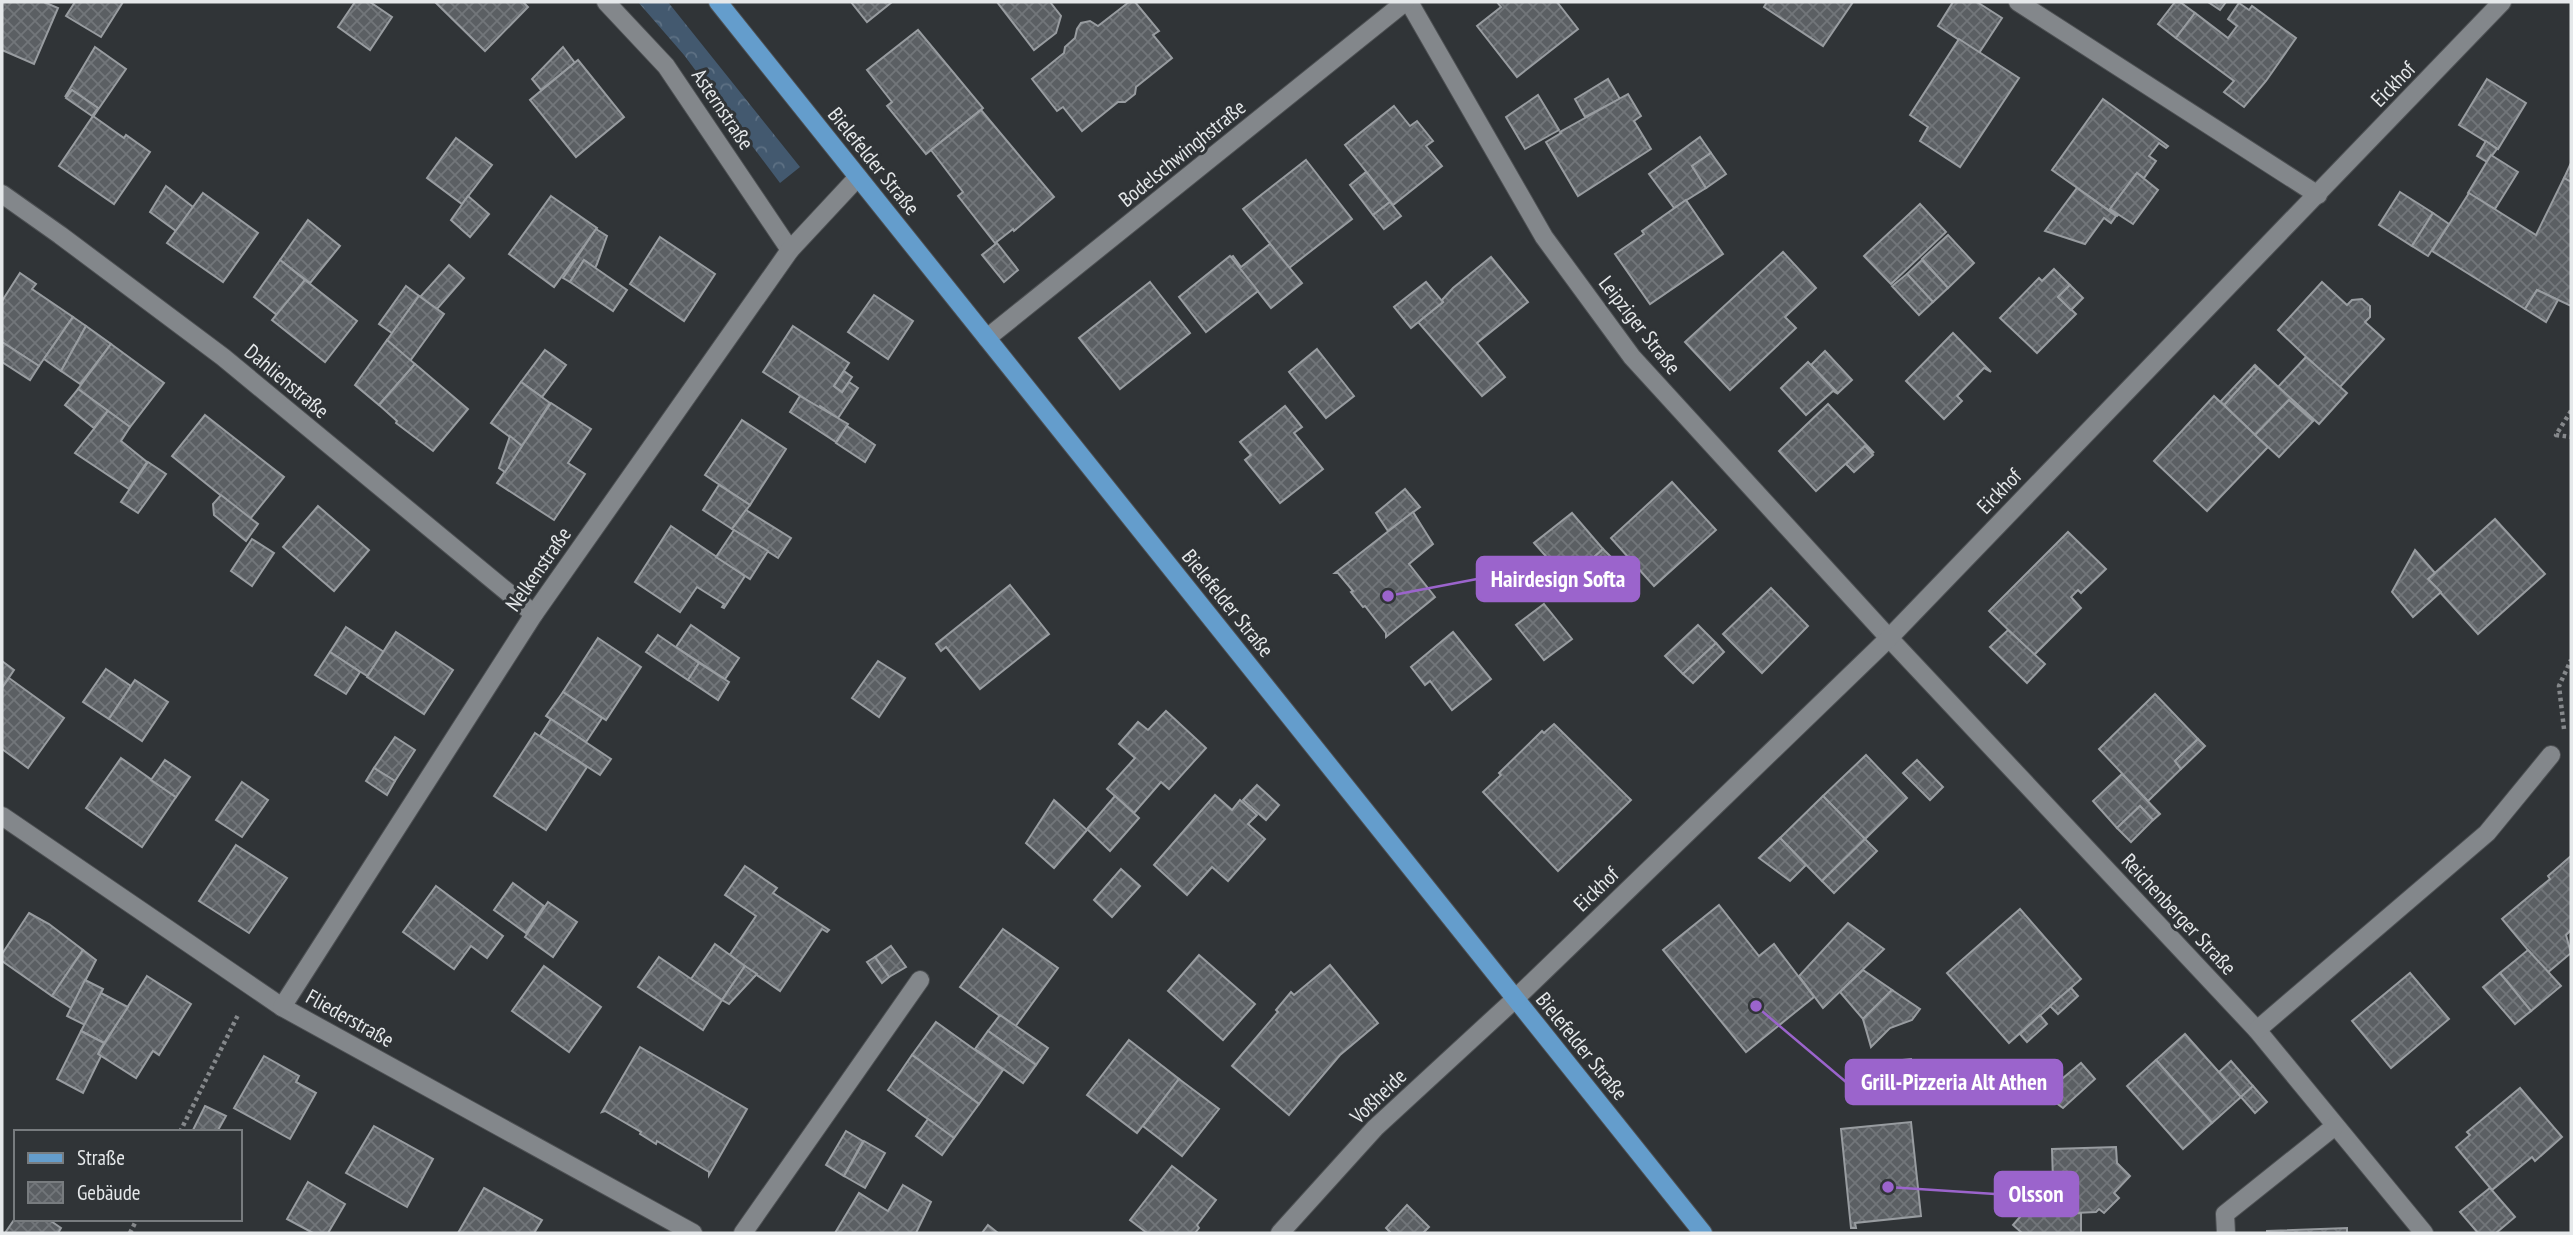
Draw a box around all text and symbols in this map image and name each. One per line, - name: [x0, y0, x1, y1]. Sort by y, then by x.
- street label: Eickhof: [2365, 55, 2421, 112]
- street label: Asternstraße: [686, 63, 760, 155]
- street label: Bodelschwinghstraße: [1113, 93, 1251, 213]
- street label: Bielefelder Straße: [822, 101, 926, 221]
- street label: Leipziger Straße: [1593, 270, 1687, 380]
- street label: Dahlienstraße: [239, 338, 335, 424]
- street label: Eickhof: [1971, 462, 2027, 519]
- street label: Nelkenstraße: [499, 522, 577, 616]
- street label: Bielefelder Straße: [1176, 543, 1280, 663]
- callout: Hairdesign Softa: [1477, 557, 1639, 601]
- text: Hairdesign Softa: [1491, 564, 1625, 593]
- street label: Reichenberger Straße: [2116, 848, 2242, 980]
- street label: Eickhof: [1568, 861, 1625, 917]
- street label: Fliederstraße: [301, 983, 399, 1053]
- street label: Bielefelder Straße: [1530, 986, 1634, 1106]
- callout: Grill-Pizzeria Alt Athen: [1846, 1060, 2062, 1104]
- street label: Voßheide: [1343, 1063, 1412, 1130]
- text: Grill-Pizzeria Alt Athen: [1861, 1067, 2047, 1096]
- legend: [14, 1130, 242, 1221]
- text: Straße: [77, 1144, 125, 1171]
- callout: Olsson: [1995, 1172, 2078, 1216]
- text: Gebäude: [77, 1179, 140, 1206]
- text: Olsson: [2009, 1179, 2063, 1208]

